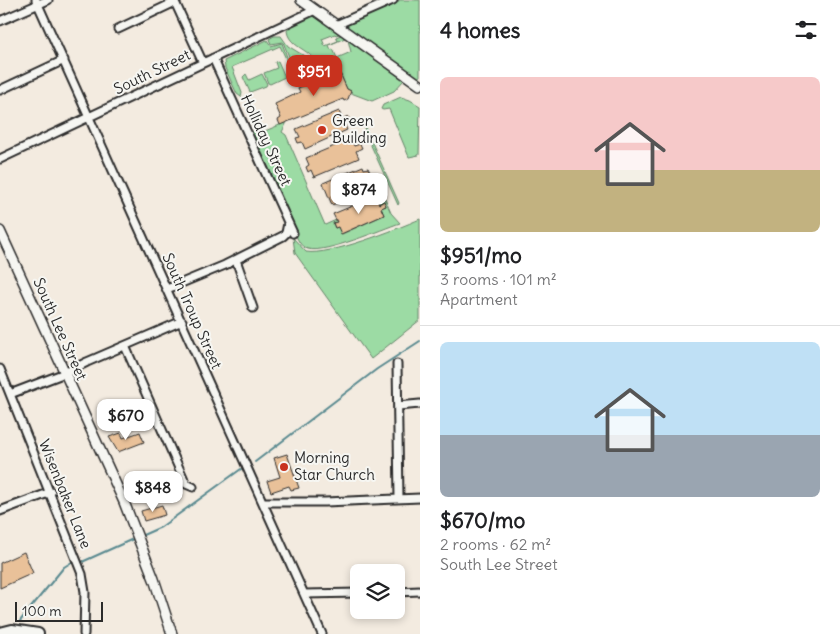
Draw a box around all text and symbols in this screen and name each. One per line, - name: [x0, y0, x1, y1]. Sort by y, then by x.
- icon: filters: [792, 16, 820, 44]
- text: 4 homes: [440, 17, 520, 44]
- street label: South Street: [110, 45, 193, 98]
- pin: $951: [284, 54, 344, 97]
- text: $951: [297, 61, 331, 81]
- street label: Holliday Street: [237, 91, 296, 189]
- icon: home: [585, 109, 675, 199]
- place label: Green Building: [332, 111, 387, 147]
- marker: Green Building: [316, 124, 328, 136]
- pin: $874: [329, 172, 389, 215]
- text: $874: [342, 179, 376, 199]
- text: $951/mo: [440, 242, 522, 269]
- street label: South Troup Street: [158, 250, 227, 372]
- text: 3 rooms · 101 m²: [440, 269, 557, 289]
- street label: South Lee Street: [29, 275, 92, 383]
- text: Apartment: [440, 289, 518, 309]
- icon: home: [585, 375, 675, 465]
- pin: $670: [96, 398, 156, 441]
- text: $670: [108, 405, 144, 425]
- street label: Wisenbaker Lane: [35, 436, 96, 551]
- place label: Morning Star Church: [294, 448, 375, 484]
- marker: Morning Star Church: [278, 461, 290, 473]
- pin: $848: [123, 470, 183, 513]
- text: $848: [135, 477, 171, 497]
- text: $670/mo: [440, 507, 525, 534]
- text: 2 rooms · 62 m²: [440, 534, 551, 554]
- text: South Lee Street: [440, 554, 558, 574]
- map controls: [350, 564, 405, 619]
- button: layers: [350, 564, 405, 619]
- scale bar: [15, 599, 102, 622]
- text: 100 m: [22, 602, 62, 620]

